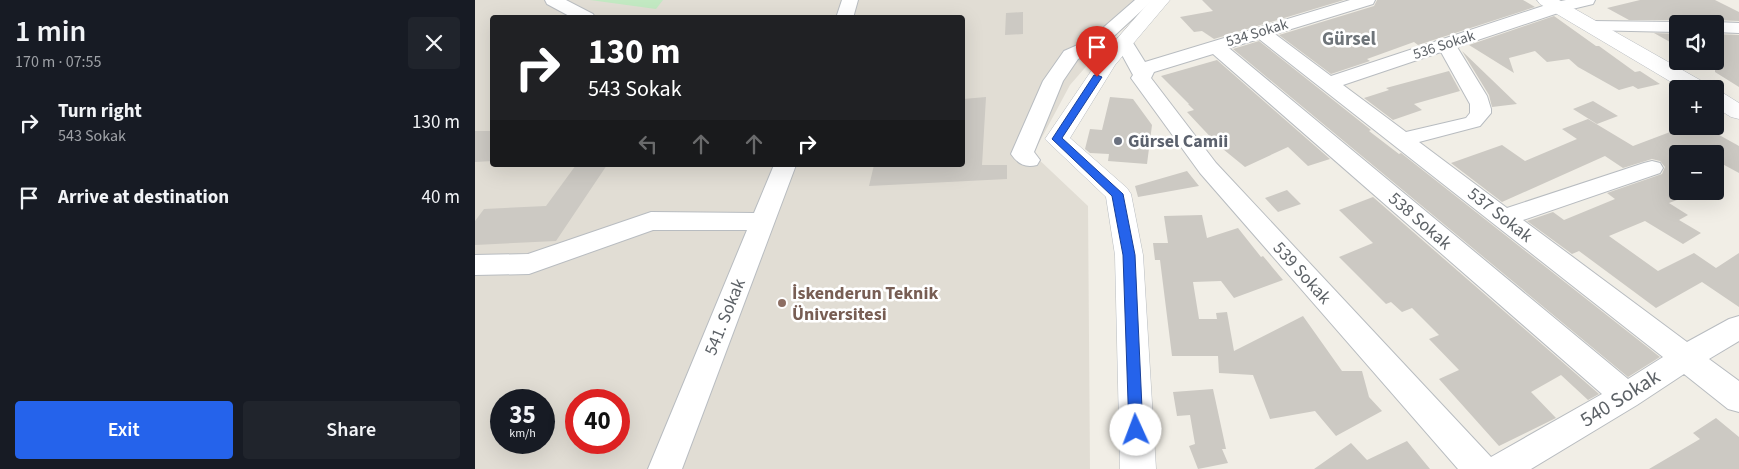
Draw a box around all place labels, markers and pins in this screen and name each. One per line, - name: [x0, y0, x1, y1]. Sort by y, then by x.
- pin: [1076, 26, 1118, 77]
- place label: Gürsel Camii: [1128, 129, 1228, 154]
- marker: Gürsel Camii: [1112, 135, 1124, 147]
- place label: İskenderun Teknik Üniversitesi: [792, 281, 938, 327]
- marker: İskenderun Teknik Üniversitesi: [776, 297, 788, 309]

